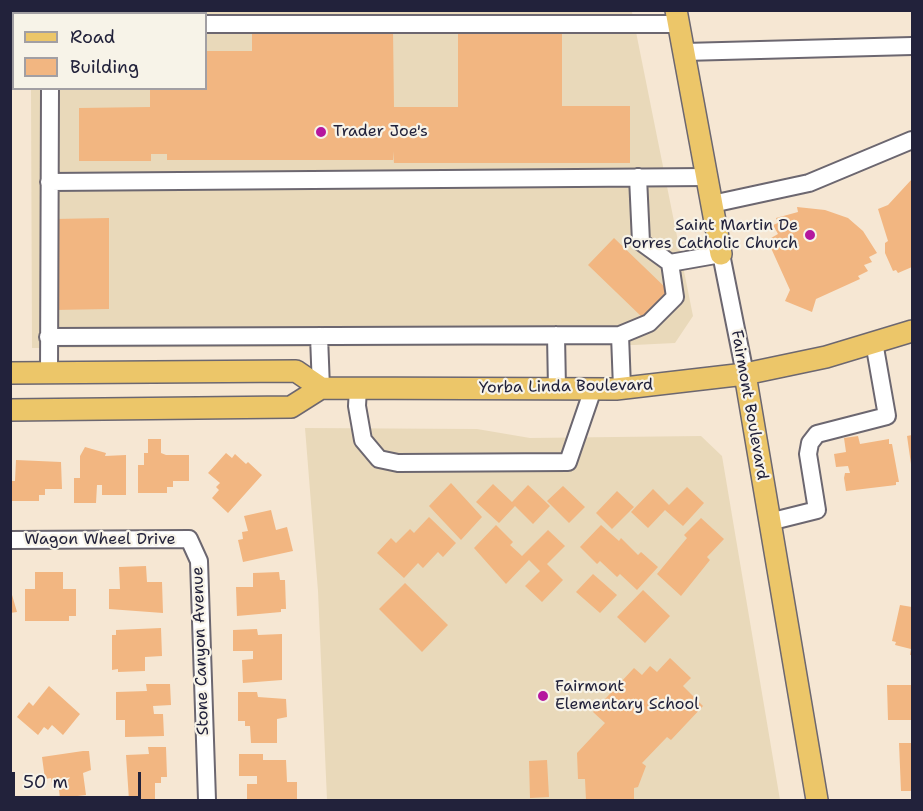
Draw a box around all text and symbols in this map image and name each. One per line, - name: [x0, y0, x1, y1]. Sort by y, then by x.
- legend: [12, 12, 207, 90]
- text: Road: [70, 25, 115, 49]
- text: Building: [70, 55, 139, 79]
- place label: Trader Joe's: [333, 122, 428, 142]
- marker: Trader Joe's: [314, 125, 328, 139]
- place label: Saint Martin De Porres Catholic Church: [623, 216, 798, 254]
- marker: Saint Martin De Porres Catholic Church: [803, 228, 817, 242]
- street label: Fairmont Boulevard: [726, 329, 772, 481]
- street label: Yorba Linda Boulevard: [479, 376, 653, 398]
- street label: Wagon Wheel Drive: [24, 530, 176, 550]
- street label: Stone Canyon Avenue: [188, 566, 214, 736]
- place label: Fairmont Elementary School: [555, 677, 699, 715]
- marker: Fairmont Elementary School: [536, 689, 550, 703]
- scale bar: [15, 760, 144, 798]
- text: 50 m: [23, 770, 68, 794]

